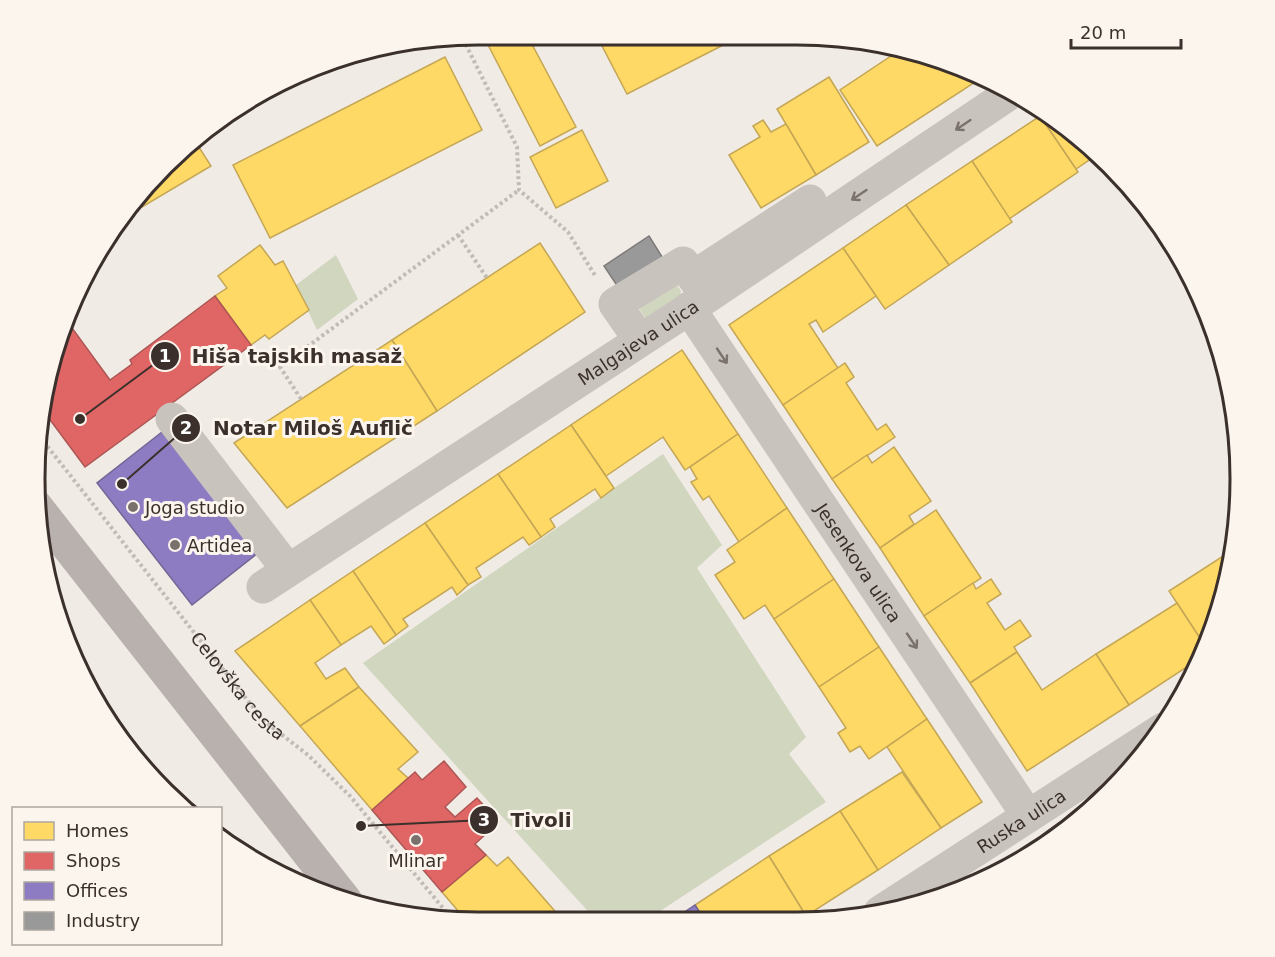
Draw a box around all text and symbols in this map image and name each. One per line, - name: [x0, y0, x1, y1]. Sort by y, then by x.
- scale bar: [1071, 12, 1180, 50]
- text: 20 m: [1080, 22, 1126, 43]
- one-way arrow: [955, 119, 972, 131]
- one-way arrow: [851, 189, 868, 201]
- street label: Malgajeva ulica: [574, 295, 702, 389]
- callout: Hiša tajskih masaž: [150, 337, 414, 375]
- text: Hiša tajskih masaž: [192, 344, 402, 368]
- text: 1: [159, 345, 171, 366]
- one-way arrow: [716, 348, 728, 364]
- callout: Notar Miloš Auflič: [171, 409, 425, 447]
- text: Notar Miloš Auflič: [213, 416, 413, 440]
- text: 2: [180, 417, 192, 438]
- place label: Joga studio: [144, 497, 245, 518]
- street label: Jesenkova ulica: [811, 498, 906, 626]
- marker: Joga studio: [126, 500, 140, 514]
- place label: Artidea: [187, 535, 252, 556]
- marker: Artidea: [168, 538, 182, 552]
- street label: Celovška cesta: [187, 627, 289, 744]
- one-way arrow: [906, 632, 918, 649]
- street label: Ruska ulica: [973, 784, 1070, 857]
- callout: Tivoli: [469, 801, 584, 839]
- legend: [12, 807, 222, 945]
- text: Tivoli: [511, 808, 572, 832]
- text: 3: [478, 809, 490, 830]
- text: Homes: [66, 820, 129, 841]
- marker: Mlinar: [409, 833, 423, 847]
- text: Shops: [66, 850, 121, 871]
- place label: Mlinar: [388, 850, 444, 871]
- text: Offices: [66, 880, 128, 901]
- text: Industry: [66, 910, 140, 931]

